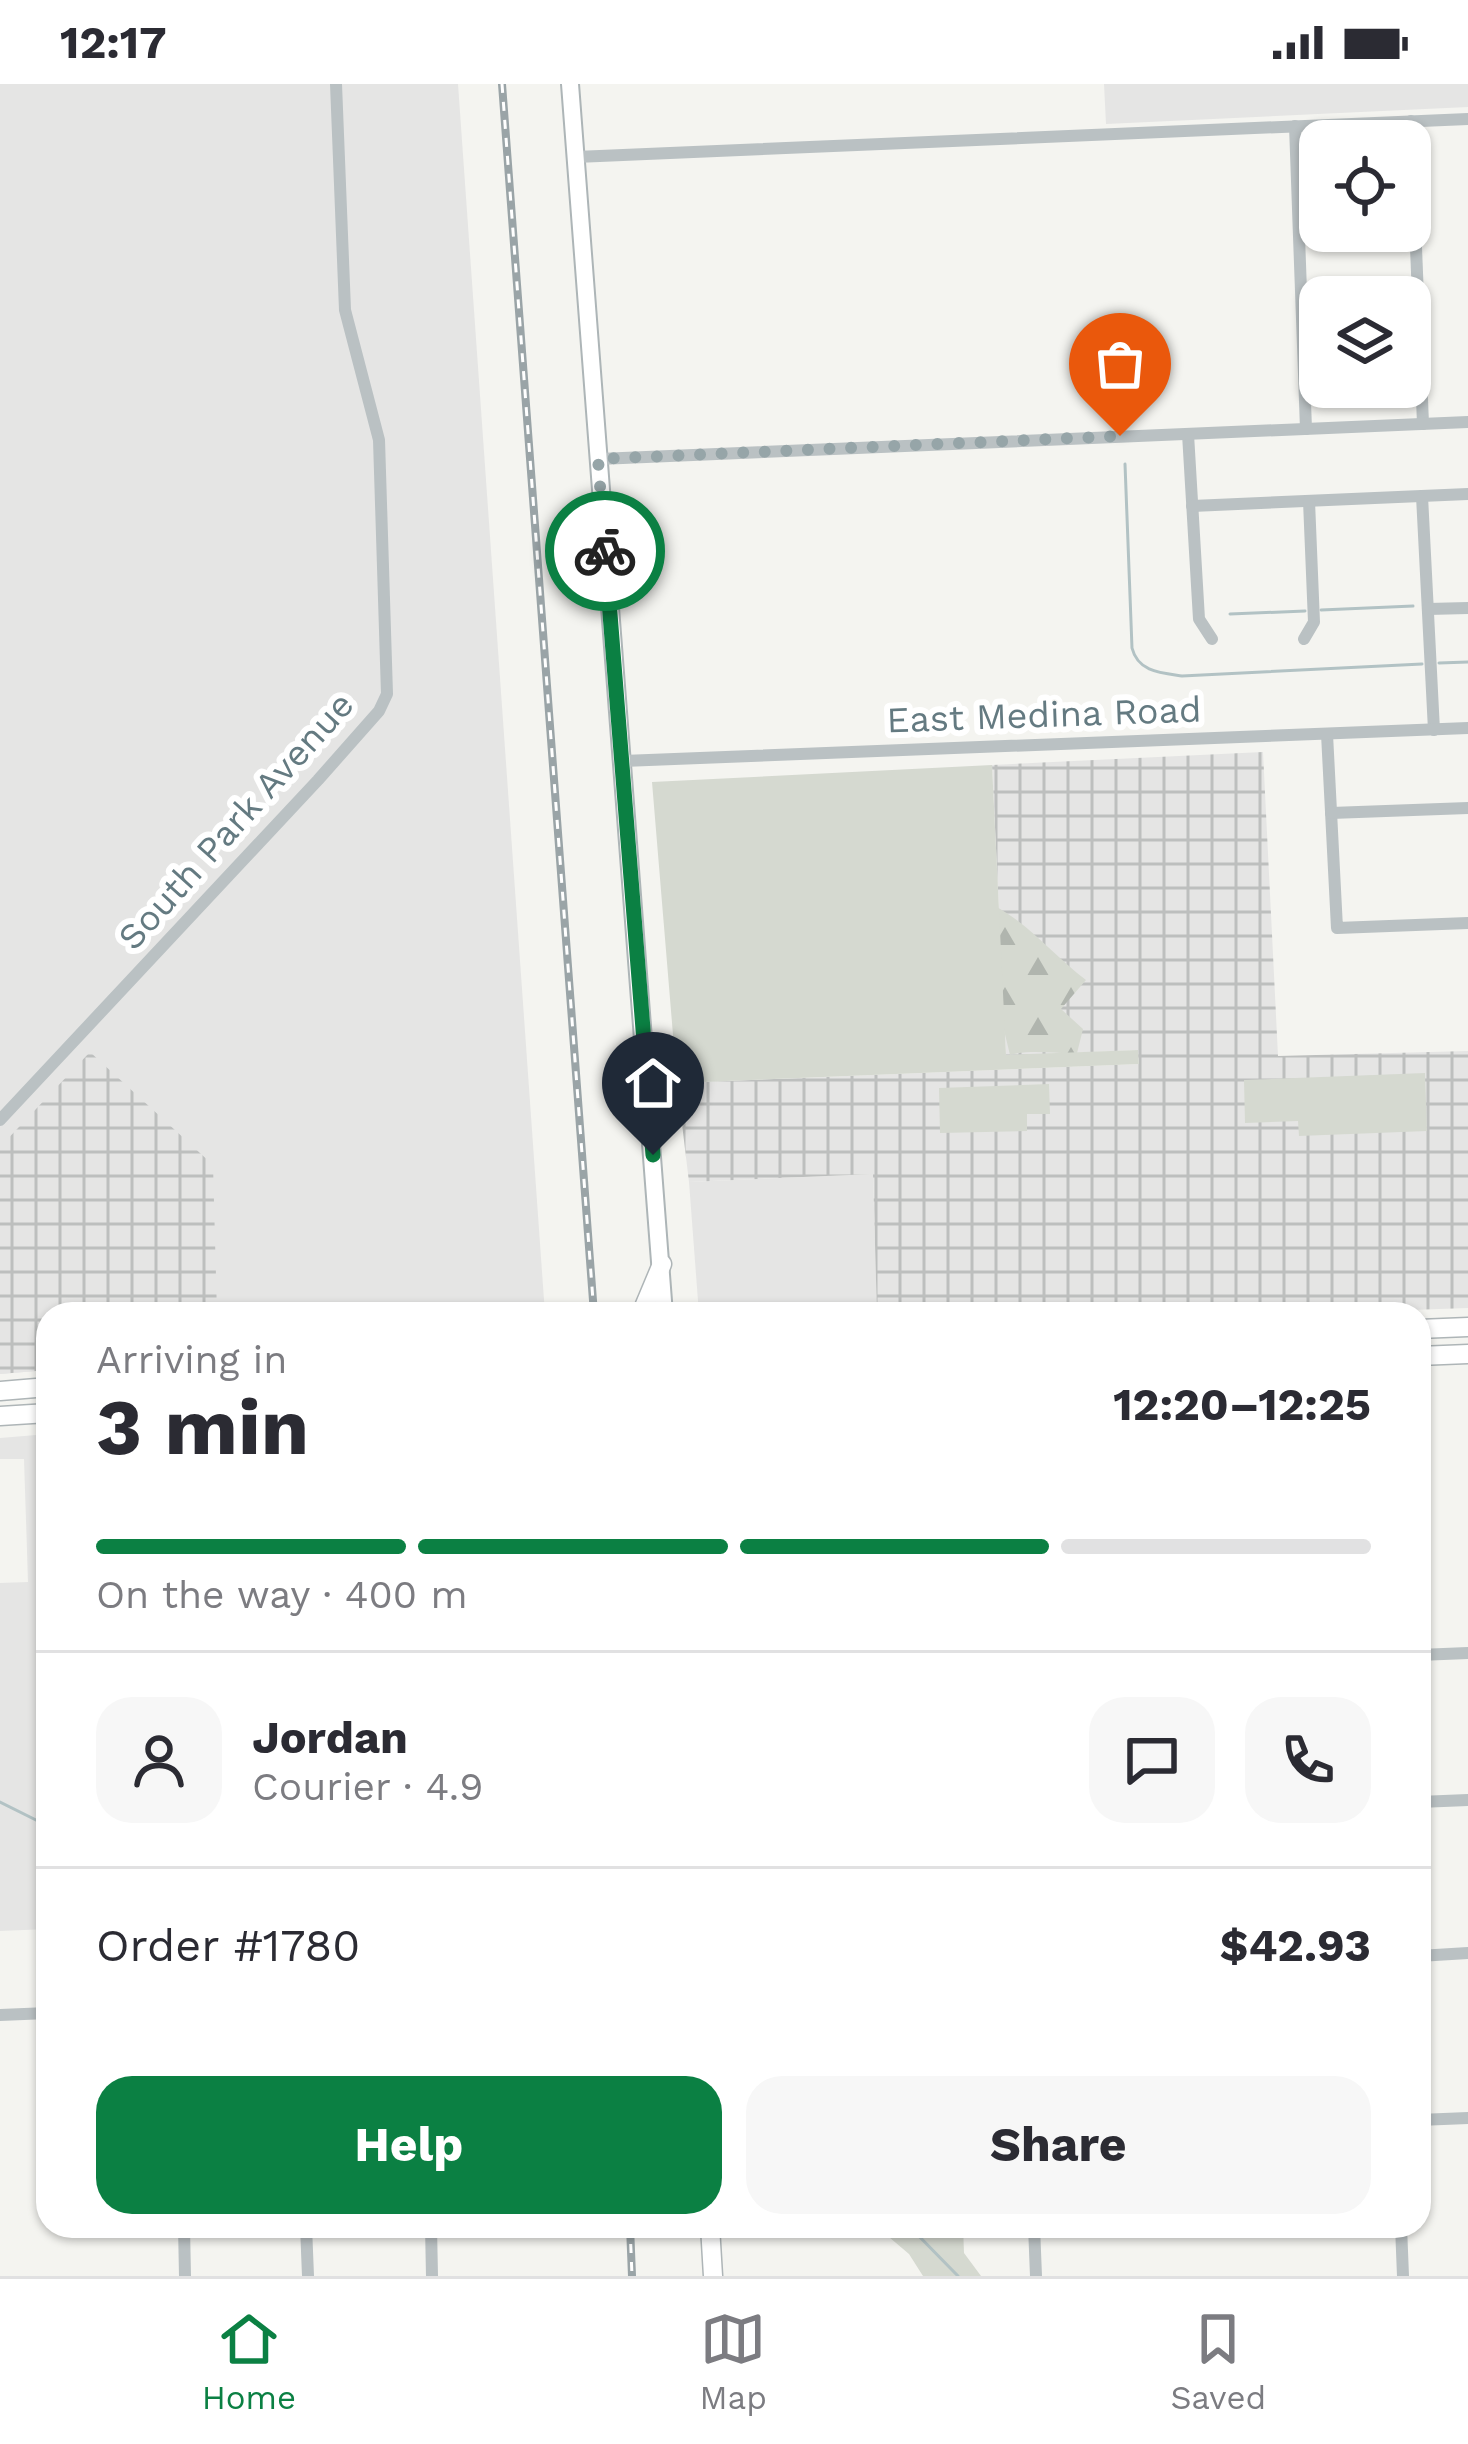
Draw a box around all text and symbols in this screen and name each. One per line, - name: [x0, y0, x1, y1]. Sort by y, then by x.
- text: 12:17: [60, 16, 167, 69]
- map controls: [1299, 120, 1431, 408]
- button: locate: [1299, 120, 1431, 252]
- button: layers: [1299, 276, 1431, 408]
- pin: [1069, 313, 1171, 436]
- icon: bag: [1087, 331, 1153, 397]
- courier: [545, 491, 665, 611]
- icon: bike: [572, 518, 638, 584]
- street label: South Park Avenue: [110, 684, 362, 958]
- street label: East Medina Road: [886, 689, 1202, 741]
- pin: [602, 1032, 704, 1155]
- icon: home: [620, 1050, 686, 1116]
- text: Arriving in: [96, 1337, 287, 1382]
- text: 12:20–12:25: [1113, 1378, 1371, 1431]
- text: 3 min: [96, 1381, 309, 1473]
- text: On the way · 400 m: [96, 1572, 468, 1617]
- button: person: [96, 1697, 222, 1823]
- button: chat: [1089, 1697, 1215, 1823]
- button: phone: [1245, 1697, 1371, 1823]
- text: Jordan: [252, 1711, 408, 1764]
- text: Courier · 4.9: [252, 1764, 483, 1809]
- text: Order #1780: [96, 1919, 360, 1972]
- text: $42.93: [1220, 1919, 1371, 1972]
- button: Help: [96, 2076, 722, 2214]
- button: Share: [746, 2076, 1371, 2214]
- tab: Home: [202, 2306, 296, 2417]
- tab: Map: [700, 2306, 767, 2417]
- tab: Saved: [1170, 2306, 1266, 2417]

